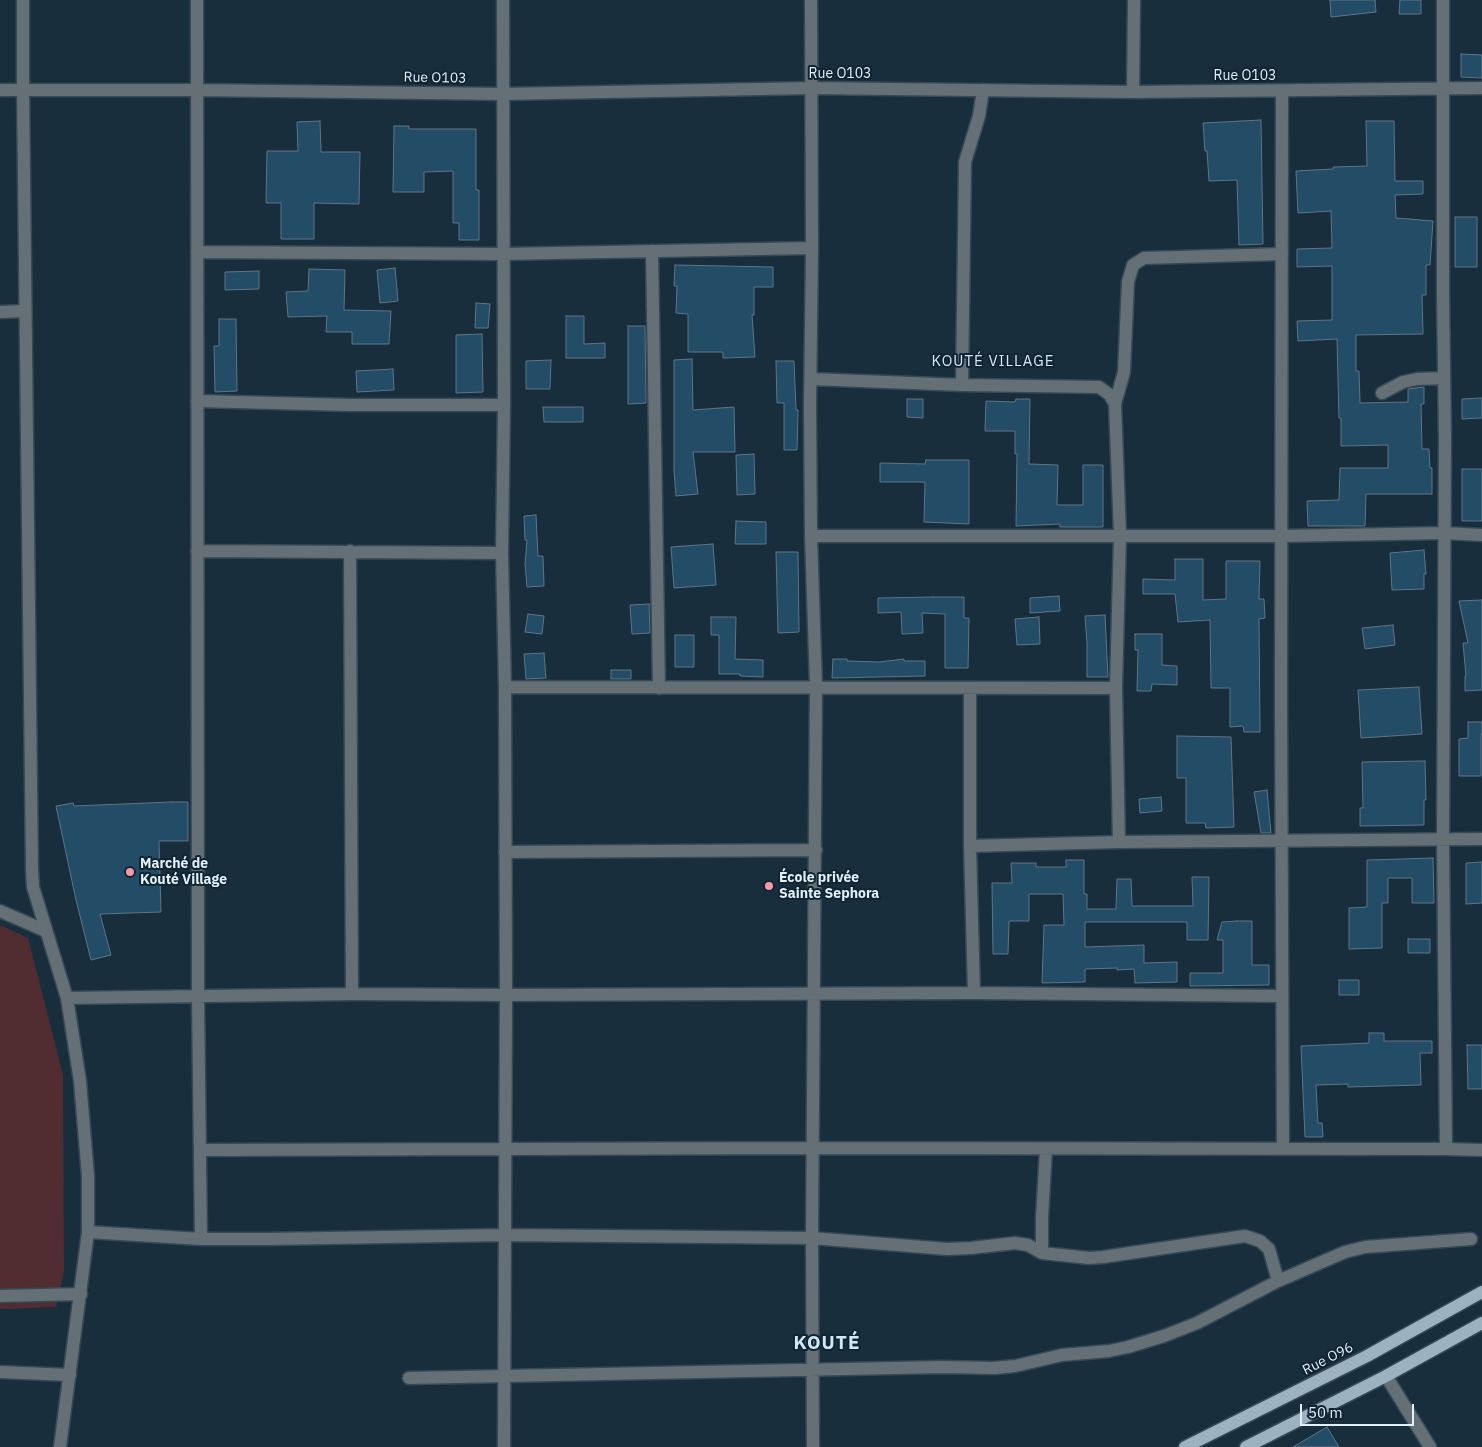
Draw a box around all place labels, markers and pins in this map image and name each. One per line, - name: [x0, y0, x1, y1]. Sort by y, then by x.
- place label: Marché de Kouté Village: [140, 856, 227, 889]
- marker: Marché de Kouté Village: [124, 866, 136, 878]
- place label: École privée Sainte Sephora: [779, 870, 879, 902]
- marker: École privée Sainte Sephora: [763, 880, 775, 892]

